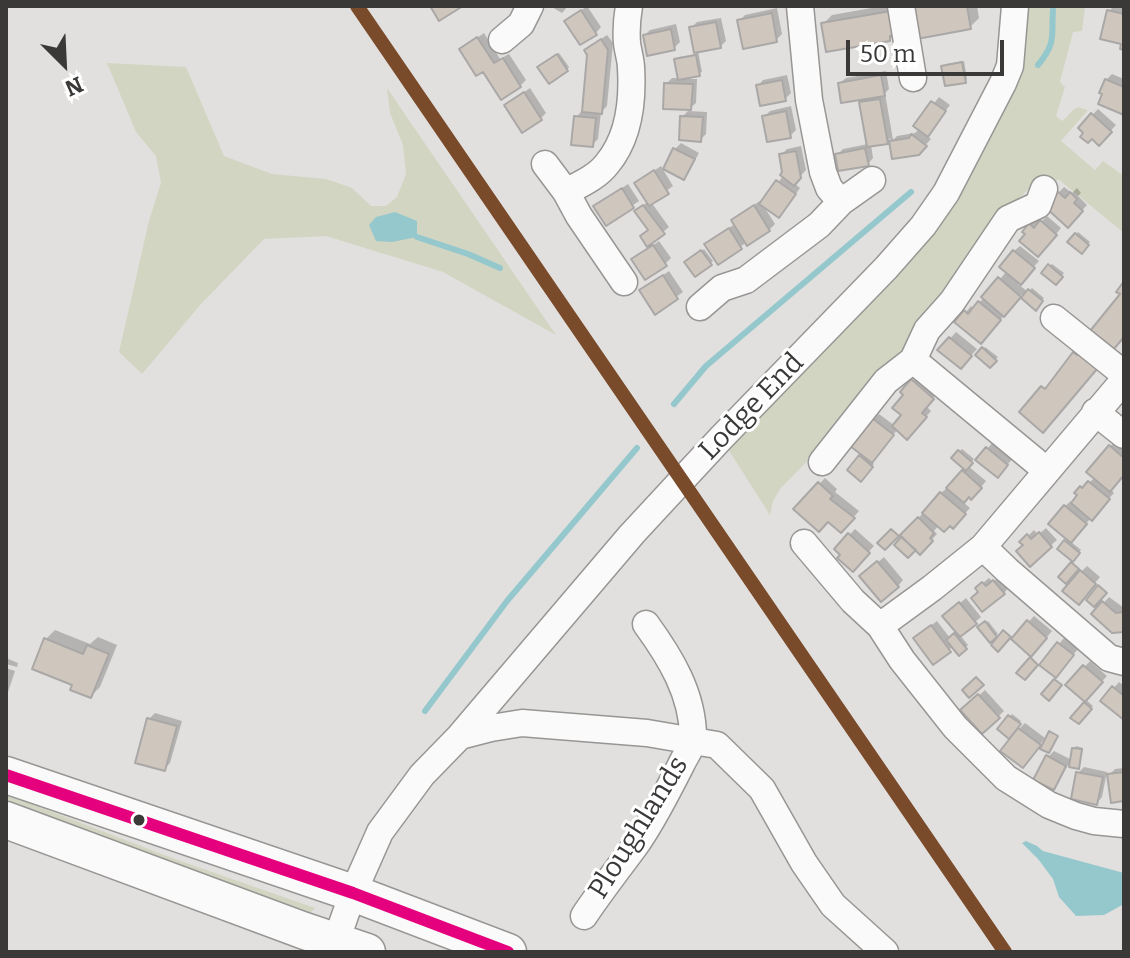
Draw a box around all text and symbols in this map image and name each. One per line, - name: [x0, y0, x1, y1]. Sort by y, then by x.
- north arrow: [24, 24, 104, 104]
- scale bar: [850, 24, 1008, 74]
- text: 50 m: [860, 40, 916, 68]
- text: N: [61, 71, 87, 102]
- street label: Lodge End: [693, 347, 811, 467]
- street label: Ploughlands: [582, 751, 696, 905]
- unlabelled marker: [131, 812, 147, 828]

